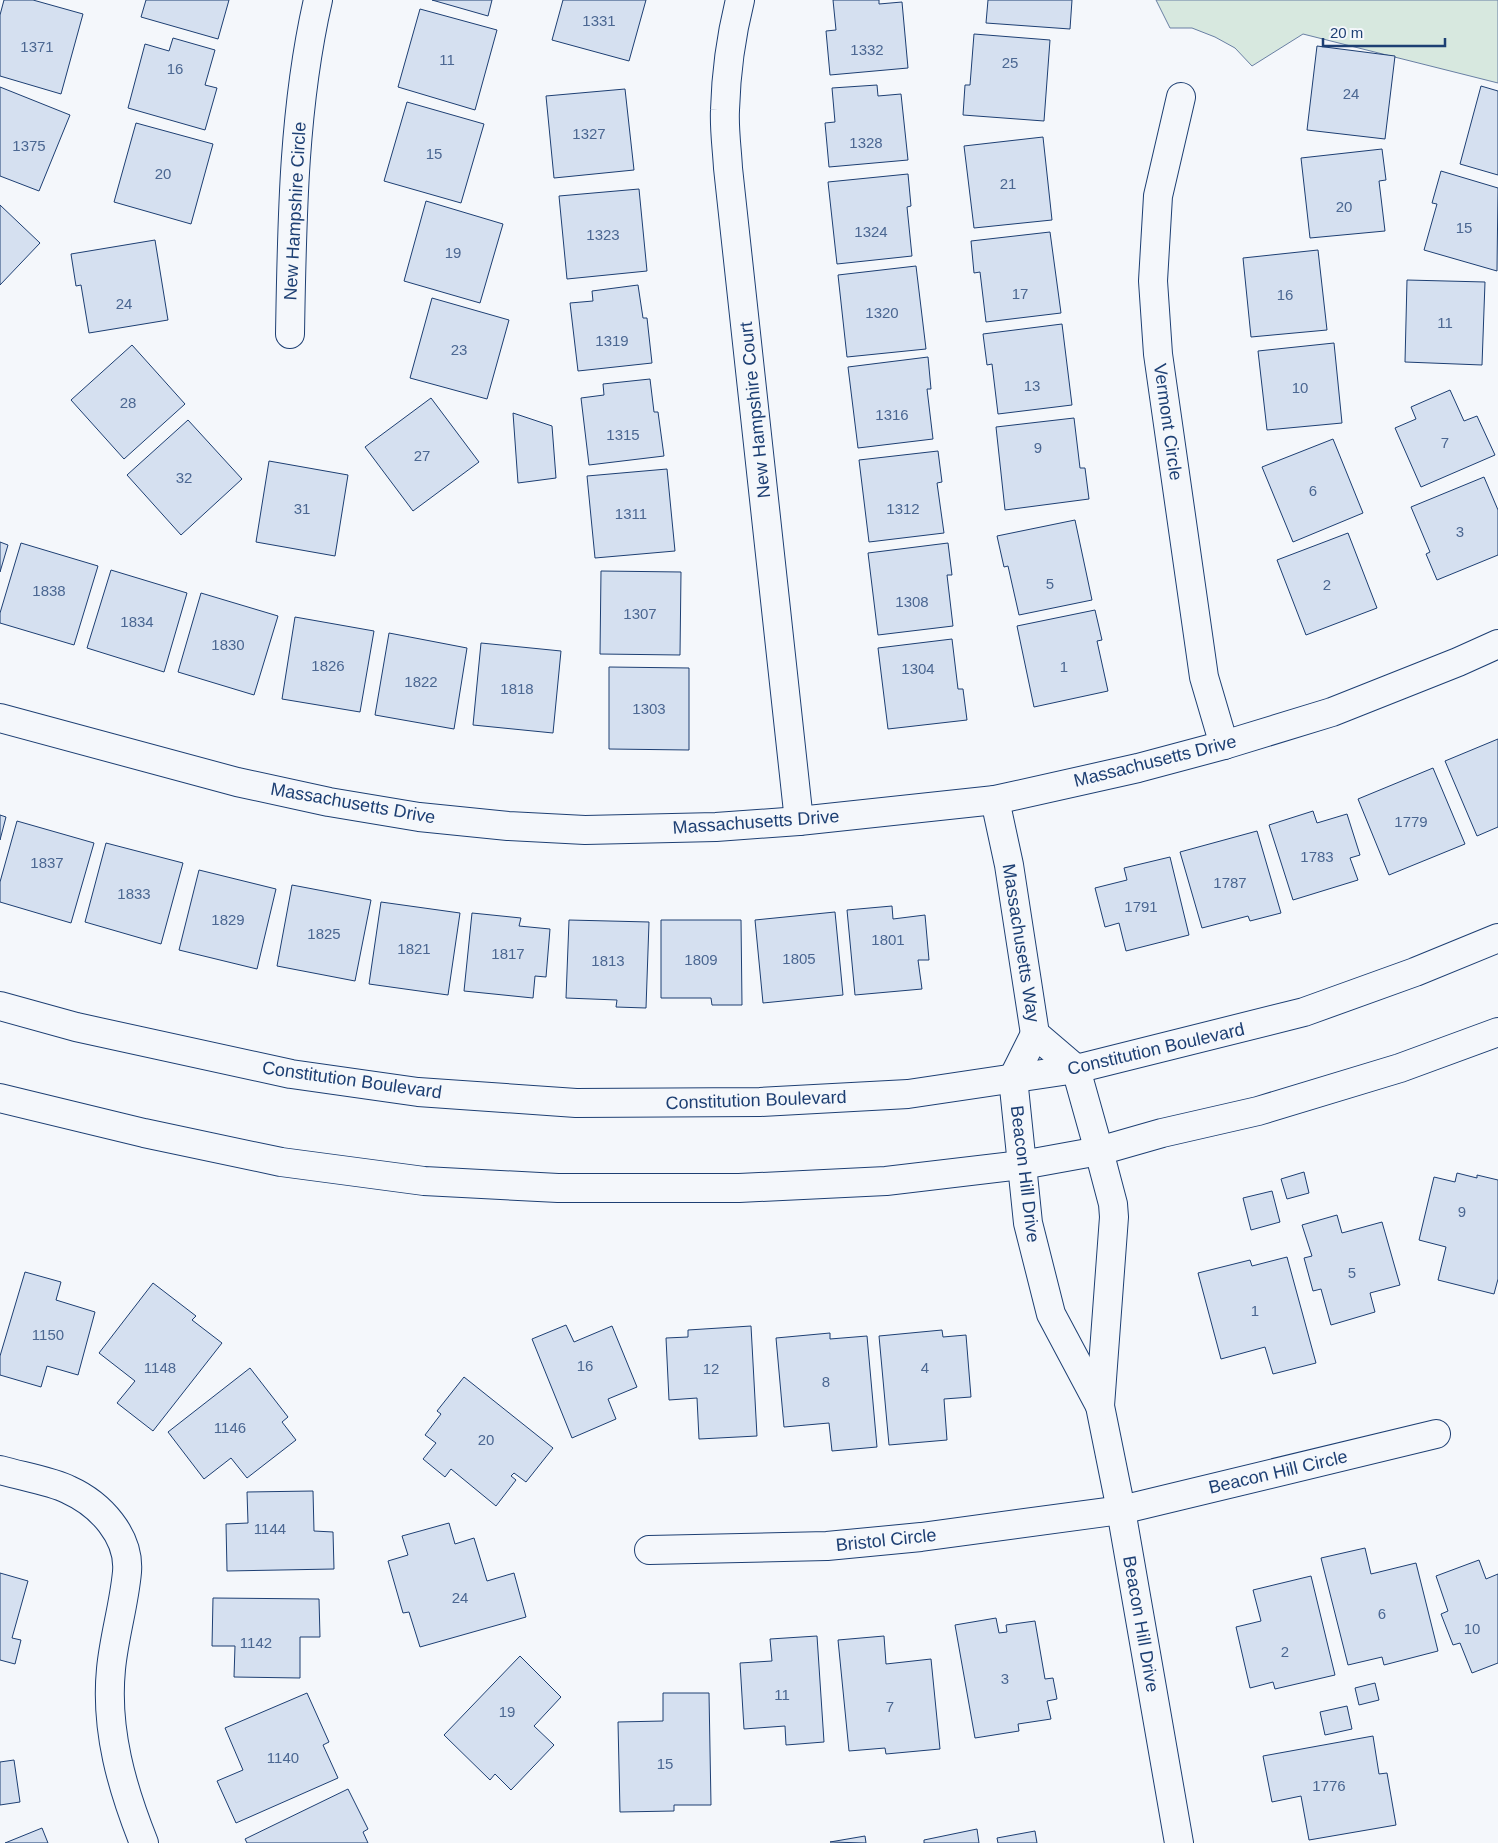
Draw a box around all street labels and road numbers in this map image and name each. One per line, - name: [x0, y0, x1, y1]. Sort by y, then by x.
- street label: New Hampshire Circle: [280, 121, 310, 301]
- street label: New Hampshire Court: [736, 321, 774, 499]
- street label: Vermont Circle: [1150, 362, 1186, 482]
- street label: Massachusetts Drive: [1072, 731, 1238, 791]
- street label: Massachusetts Drive: [269, 779, 437, 827]
- street label: Massachusetts Drive: [672, 806, 840, 838]
- street label: Massachusetts Way: [999, 862, 1043, 1024]
- street label: Constitution Boulevard: [1066, 1019, 1246, 1079]
- street label: Constitution Boulevard: [261, 1057, 443, 1103]
- street label: Constitution Boulevard: [665, 1087, 847, 1113]
- street label: Beacon Hill Drive: [1007, 1104, 1043, 1244]
- street label: Beacon Hill Circle: [1207, 1446, 1349, 1498]
- street label: Bristol Circle: [835, 1525, 937, 1555]
- street label: Beacon Hill Drive: [1119, 1554, 1163, 1694]

